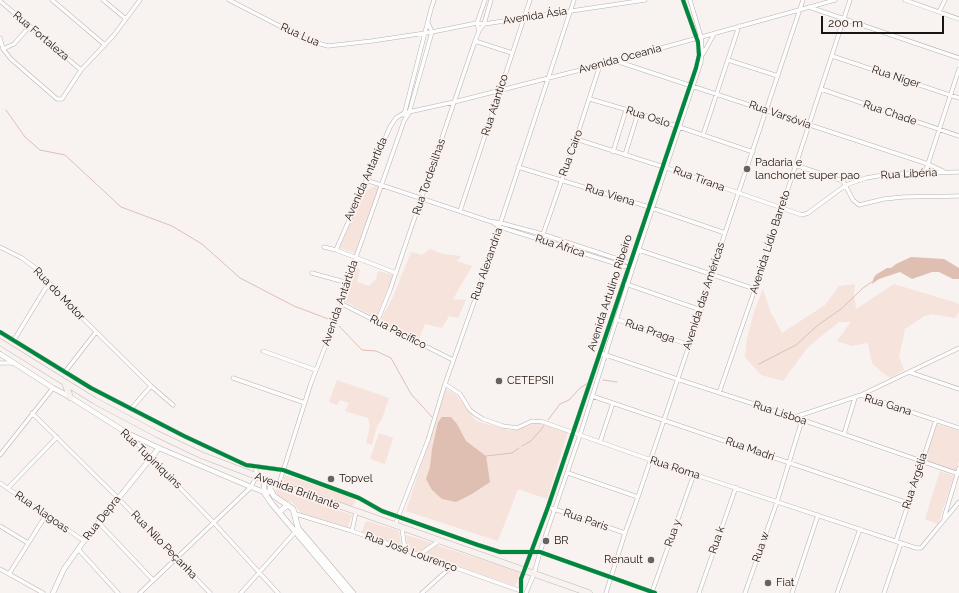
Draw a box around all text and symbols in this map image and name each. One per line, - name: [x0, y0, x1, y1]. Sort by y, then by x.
- street label: Avenida Ásia: [502, 4, 568, 28]
- scale bar: [823, 8, 946, 34]
- street label: Rua Fortaleza: [10, 9, 72, 63]
- text: 200 m: [828, 16, 863, 30]
- street label: Rua Lua: [278, 21, 322, 49]
- street label: Avenida Oceania: [577, 42, 663, 76]
- street label: Rua Niger: [870, 63, 922, 91]
- street label: Rua Atantico: [479, 72, 511, 138]
- street label: Rua Varsóvia: [747, 98, 813, 132]
- street label: Rua Chade: [862, 98, 918, 128]
- street label: Rua Oslo: [624, 104, 672, 130]
- street label: Rua Cairo: [556, 128, 586, 178]
- street label: Avenida Antartida: [342, 135, 390, 223]
- street label: Rua Tordesilhas: [410, 137, 448, 217]
- place label: Padaria e lanchonet super pao: [755, 156, 860, 182]
- street label: Rua Tirana: [671, 164, 727, 194]
- marker: Padaria e lanchonet super pao: [742, 164, 752, 174]
- street label: Rua Libéria: [880, 166, 938, 182]
- street label: Rua Viena: [584, 181, 636, 209]
- street label: Avenida Lídio Barreto: [747, 188, 793, 296]
- street label: Rua Alexandria: [468, 226, 506, 302]
- street label: Rua África: [533, 232, 587, 260]
- street label: Avenida Artulino Ribeiro: [585, 233, 635, 353]
- street label: Avenida das Américas: [680, 241, 728, 351]
- street label: Avenida Antártida: [319, 258, 361, 348]
- street label: Rua do Motor: [30, 265, 88, 323]
- street label: Rua Pacífico: [368, 312, 428, 352]
- street label: Rua Praga: [623, 316, 677, 346]
- place label: CETEPSII: [507, 374, 554, 388]
- marker: CETEPSII: [494, 376, 504, 386]
- street label: Rua Gana: [863, 392, 913, 418]
- street label: Rua Lisboa: [751, 398, 809, 428]
- street label: Rua Tupiniquins: [118, 426, 184, 492]
- street label: Rua Madri: [724, 434, 776, 464]
- street label: Rua Argélia: [900, 451, 930, 511]
- street label: Rua Roma: [648, 454, 702, 482]
- street label: Avenida Brilhante: [253, 470, 341, 512]
- place label: Topvel: [339, 472, 373, 486]
- marker: Topvel: [326, 474, 336, 484]
- street label: Rua Alagoas: [12, 488, 72, 536]
- street label: Rua Depra: [80, 493, 124, 543]
- street label: Rua Paris: [562, 506, 610, 534]
- street label: Rua Nilo Peçanha: [128, 508, 200, 582]
- street label: Rua y: [662, 517, 684, 549]
- street label: Rua k: [706, 524, 728, 556]
- street label: Rua José Lourenço: [363, 529, 459, 575]
- street label: Rua w: [750, 530, 772, 564]
- place label: BR: [554, 534, 569, 548]
- marker: BR: [541, 536, 551, 546]
- place label: Renault: [604, 553, 643, 567]
- marker: Renault: [646, 555, 656, 565]
- place label: Fiat: [776, 576, 795, 590]
- marker: Fiat: [763, 578, 773, 588]

